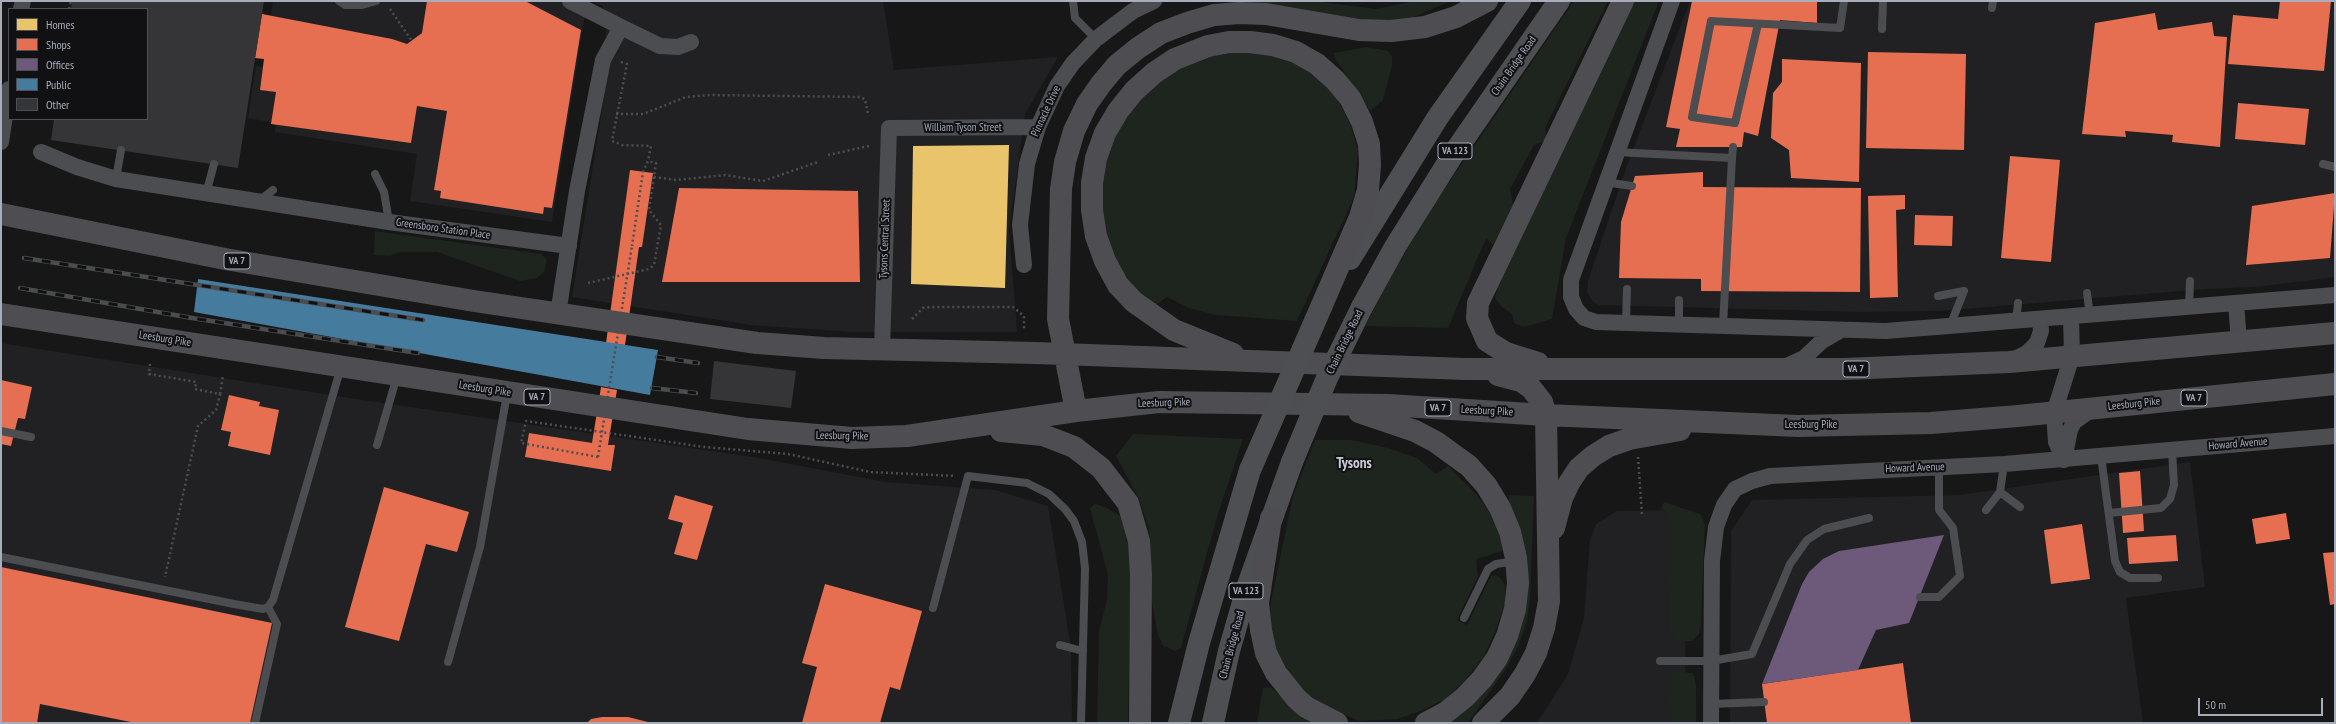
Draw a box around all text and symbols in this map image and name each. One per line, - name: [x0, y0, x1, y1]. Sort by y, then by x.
- legend: [8, 8, 148, 120]
- text: Homes: [46, 17, 74, 32]
- street label: Chain Bridge Road: [1489, 34, 1539, 98]
- text: Shops: [46, 37, 71, 52]
- text: Offices: [46, 57, 74, 72]
- text: Public: [46, 77, 71, 92]
- street label: Pinnacle Drive: [1028, 83, 1064, 139]
- text: Other: [46, 97, 69, 112]
- street label: William Tyson Street: [924, 121, 1002, 135]
- road number: VA 123: [1438, 143, 1472, 159]
- street label: Tysons Central Street: [877, 199, 893, 279]
- street label: Greensboro Station Place: [395, 216, 491, 242]
- road number: VA 7: [224, 253, 250, 269]
- street label: Chain Bridge Road: [1324, 308, 1366, 376]
- street label: Leesburg Pike: [138, 328, 192, 350]
- road number: VA 7: [1843, 361, 1869, 377]
- street label: Leesburg Pike: [458, 378, 512, 400]
- road number: VA 7: [524, 389, 550, 405]
- road number: VA 7: [2181, 390, 2207, 406]
- street label: Leesburg Pike: [1138, 395, 1190, 411]
- street label: Leesburg Pike: [2107, 395, 2161, 413]
- road number: VA 7: [1425, 400, 1451, 416]
- street label: Leesburg Pike: [1460, 403, 1514, 419]
- street label: Leesburg Pike: [1785, 418, 1837, 432]
- street label: Leesburg Pike: [816, 429, 868, 443]
- street label: Howard Avenue: [2208, 435, 2268, 453]
- district label: Tysons: [1336, 455, 1372, 473]
- street label: Howard Avenue: [1885, 460, 1945, 476]
- road number: VA 123: [1229, 583, 1263, 599]
- street label: Chain Bridge Road: [1217, 610, 1247, 680]
- scale bar: [2200, 690, 2325, 716]
- text: 50 m: [2205, 697, 2226, 712]

